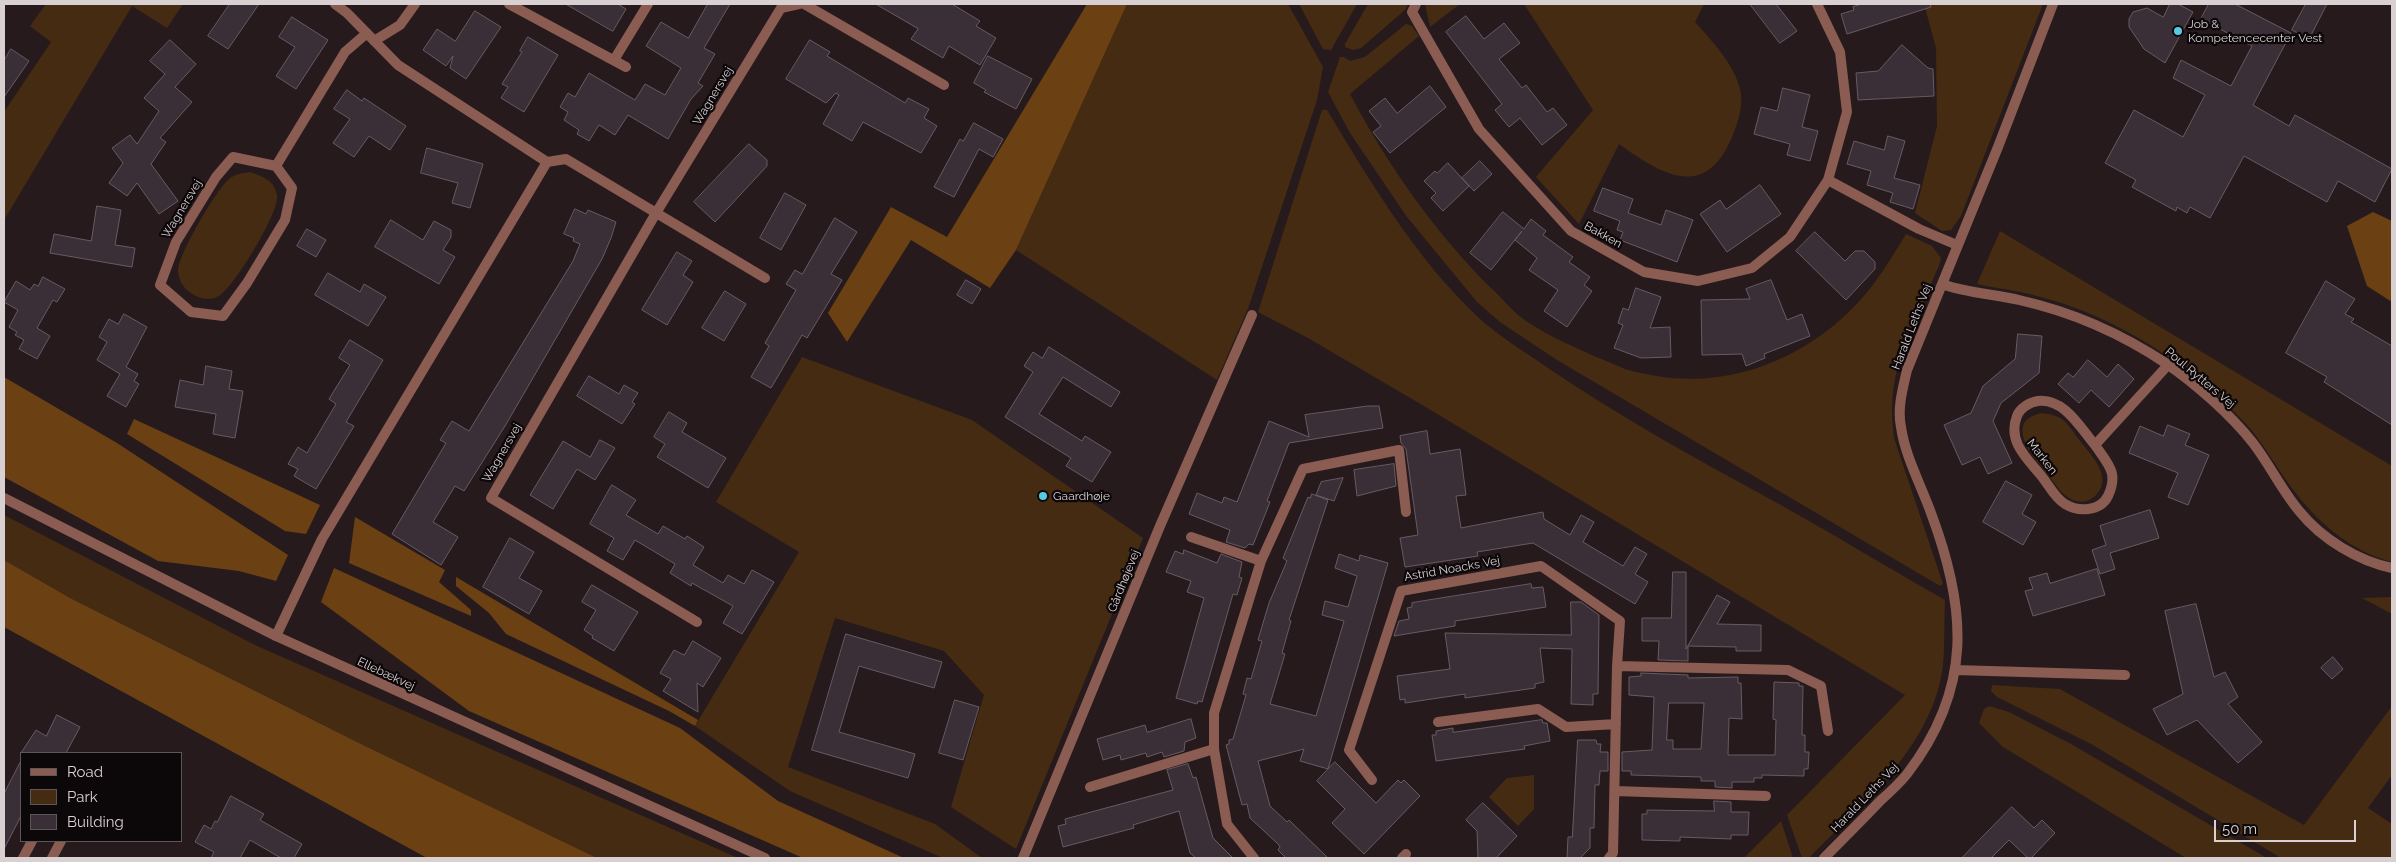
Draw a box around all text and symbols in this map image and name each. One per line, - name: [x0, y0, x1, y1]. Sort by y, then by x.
- place label: Job & Kompetencecenter Vest: [2188, 17, 2322, 45]
- marker: Job & Kompetencecenter Vest: [2172, 25, 2184, 37]
- street label: Wagnersvej: [690, 64, 736, 128]
- street label: Wagnersvej: [159, 177, 205, 241]
- street label: Bakken: [1582, 219, 1624, 251]
- street label: Harald Leths Vej: [1889, 282, 1935, 372]
- street label: Poul Rytters Vej: [2162, 344, 2238, 412]
- street label: Wagnersvej: [479, 421, 525, 485]
- street label: Marken: [2024, 436, 2060, 478]
- place label: Gaardhøje: [1053, 489, 1110, 503]
- marker: Gaardhøje: [1037, 490, 1049, 502]
- street label: Gårdhøjevej: [1105, 548, 1143, 614]
- street label: Astrid Noacks Vej: [1403, 553, 1501, 585]
- street label: Ellebækvej: [355, 654, 417, 694]
- legend: [20, 752, 182, 842]
- street label: Harald Leths Vej: [1828, 760, 1902, 836]
- text: Road: [67, 763, 103, 781]
- text: Park: [67, 788, 98, 806]
- scale bar: [2216, 810, 2358, 842]
- text: Building: [67, 813, 124, 831]
- text: 50 m: [2222, 820, 2257, 838]

